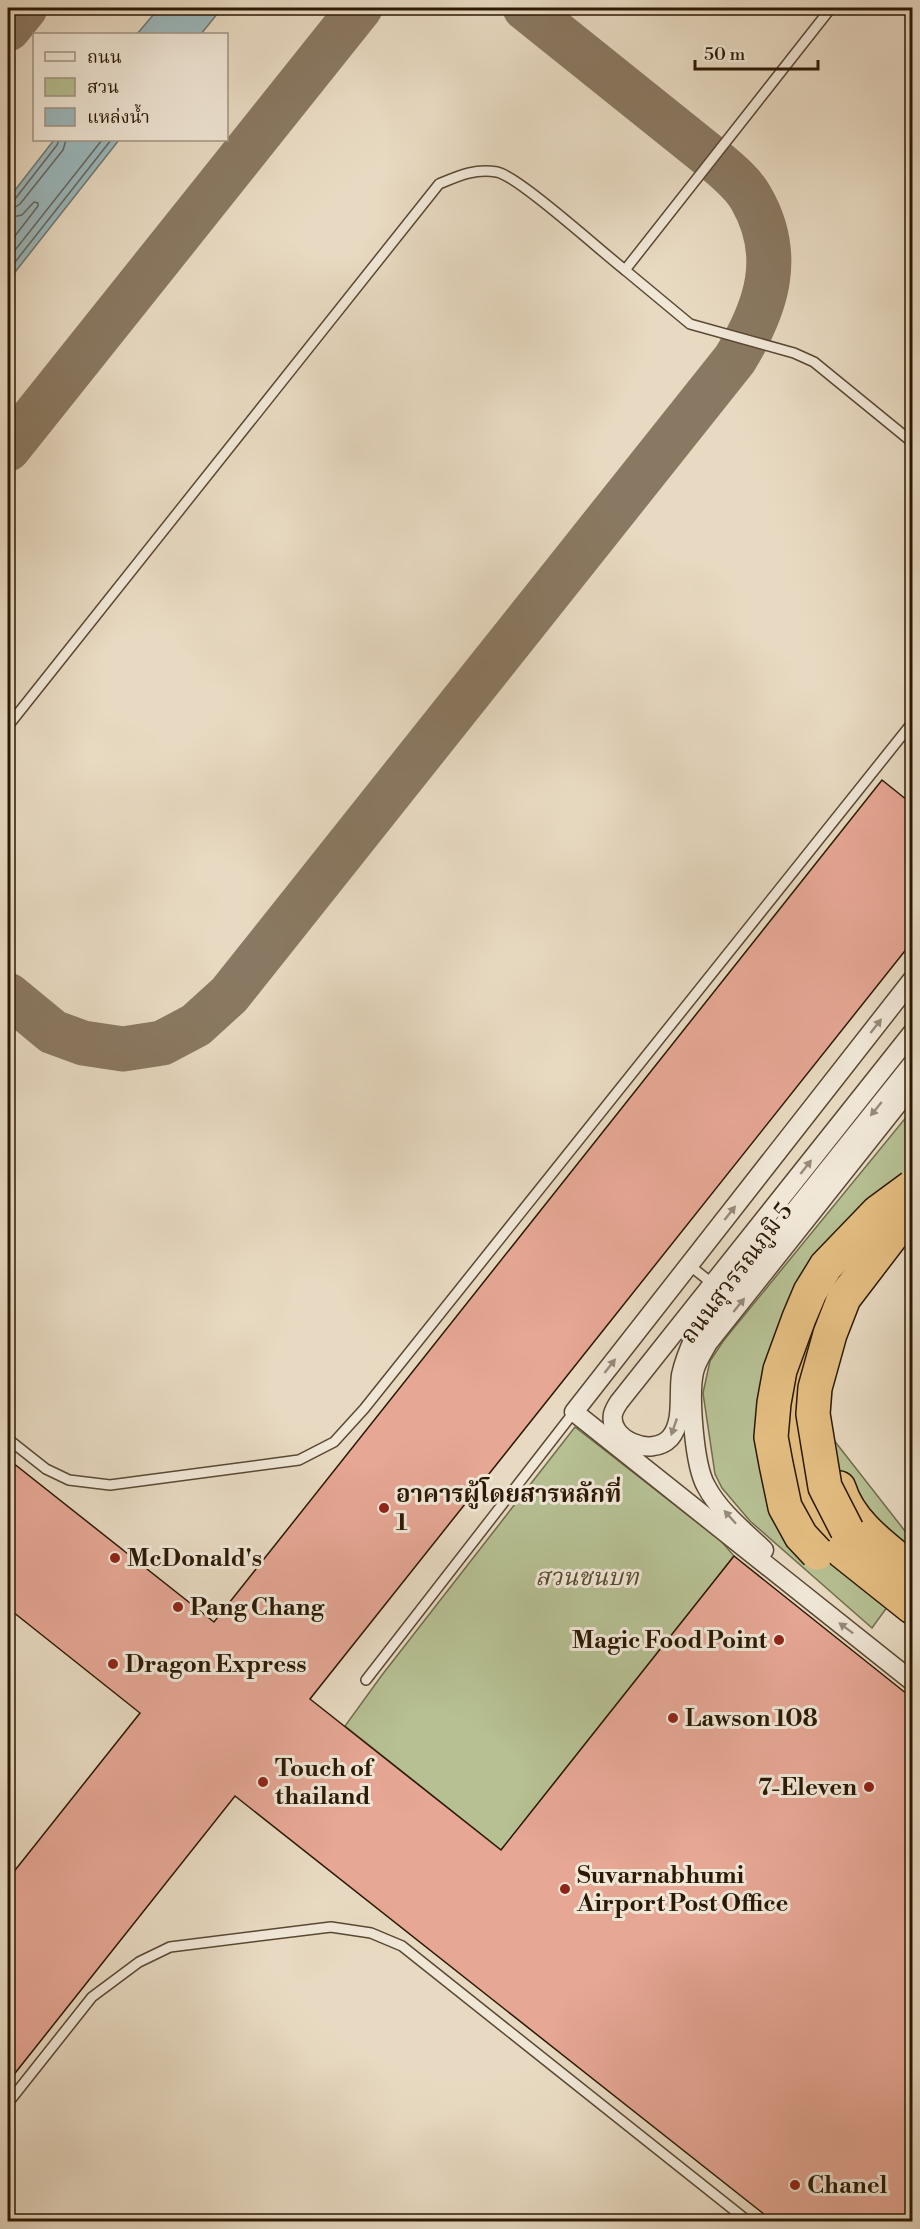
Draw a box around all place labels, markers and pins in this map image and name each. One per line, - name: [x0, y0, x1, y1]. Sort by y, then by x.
- place label: อาคารผู้โดยสารหลักที่ 1: [396, 1476, 621, 1538]
- marker: อาคารผู้โดยสารหลักที่ 1: [377, 1501, 391, 1515]
- place label: McDonald's: [127, 1544, 262, 1574]
- marker: McDonald's: [108, 1551, 122, 1565]
- place label: Pang Chang: [190, 1593, 326, 1623]
- marker: Pang Chang: [171, 1600, 185, 1614]
- place label: Magic Food Point: [572, 1626, 767, 1656]
- marker: Magic Food Point: [772, 1633, 786, 1647]
- place label: Dragon Express: [125, 1650, 307, 1680]
- marker: Dragon Express: [106, 1657, 120, 1671]
- place label: Lawson 108: [685, 1704, 818, 1734]
- marker: Lawson 108: [666, 1711, 680, 1725]
- place label: Touch of thailand: [275, 1754, 375, 1812]
- place label: 7-Eleven: [758, 1773, 857, 1803]
- marker: Touch of thailand: [256, 1775, 270, 1789]
- marker: 7-Eleven: [862, 1780, 876, 1794]
- place label: Suvarnabhumi Airport Post Office: [576, 1861, 789, 1919]
- marker: Suvarnabhumi Airport Post Office: [558, 1882, 572, 1896]
- place label: Chanel: [807, 2171, 888, 2201]
- marker: Chanel: [788, 2178, 802, 2192]

